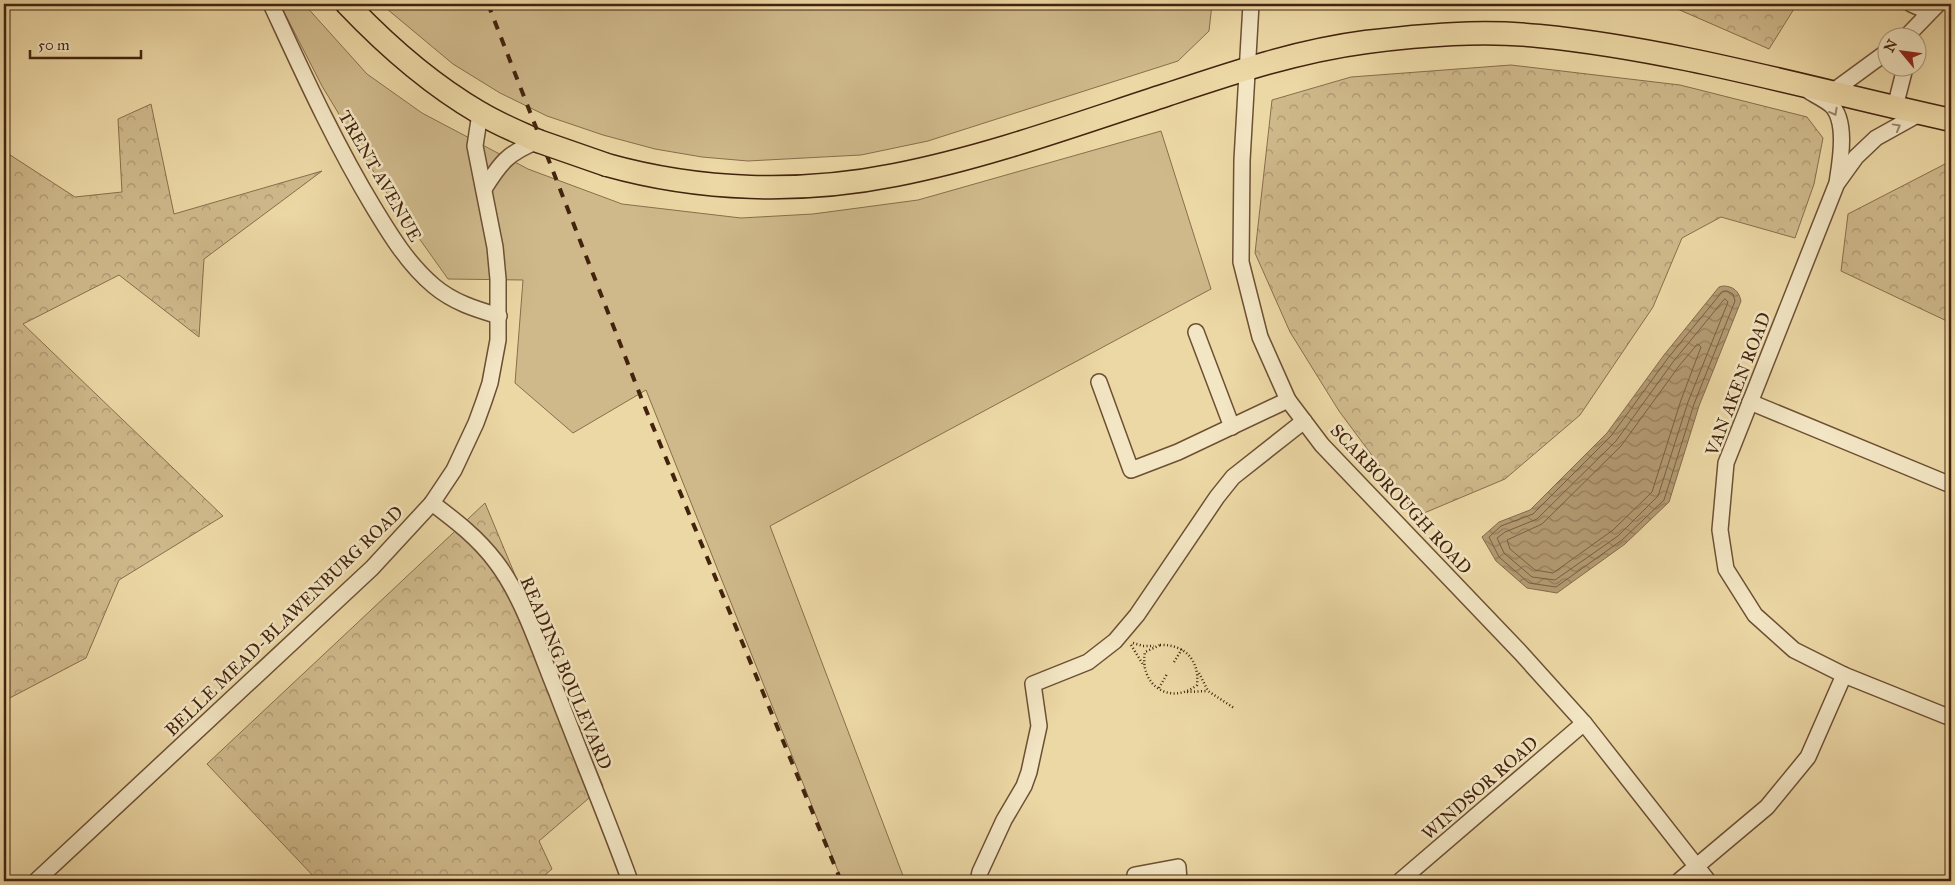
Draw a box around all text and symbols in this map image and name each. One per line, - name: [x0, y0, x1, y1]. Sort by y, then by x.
- scale bar: [30, 28, 141, 60]
- north arrow: [1878, 28, 1928, 78]
- text: 50 m: [38, 36, 70, 54]
- text: N: [1881, 37, 1901, 55]
- street label: TRENT AVENUE: [333, 106, 427, 246]
- one-way arrow: [1828, 107, 1838, 116]
- one-way arrow: [1892, 123, 1901, 133]
- street label: VAN AKEN ROAD: [1700, 309, 1775, 460]
- street label: SCARBOROUGH ROAD: [1326, 419, 1476, 579]
- street label: BELLE MEAD-BLAWENBURG ROAD: [160, 501, 408, 741]
- street label: READING BOULEVARD: [515, 573, 617, 773]
- street label: WINDSOR ROAD: [1417, 732, 1543, 844]

